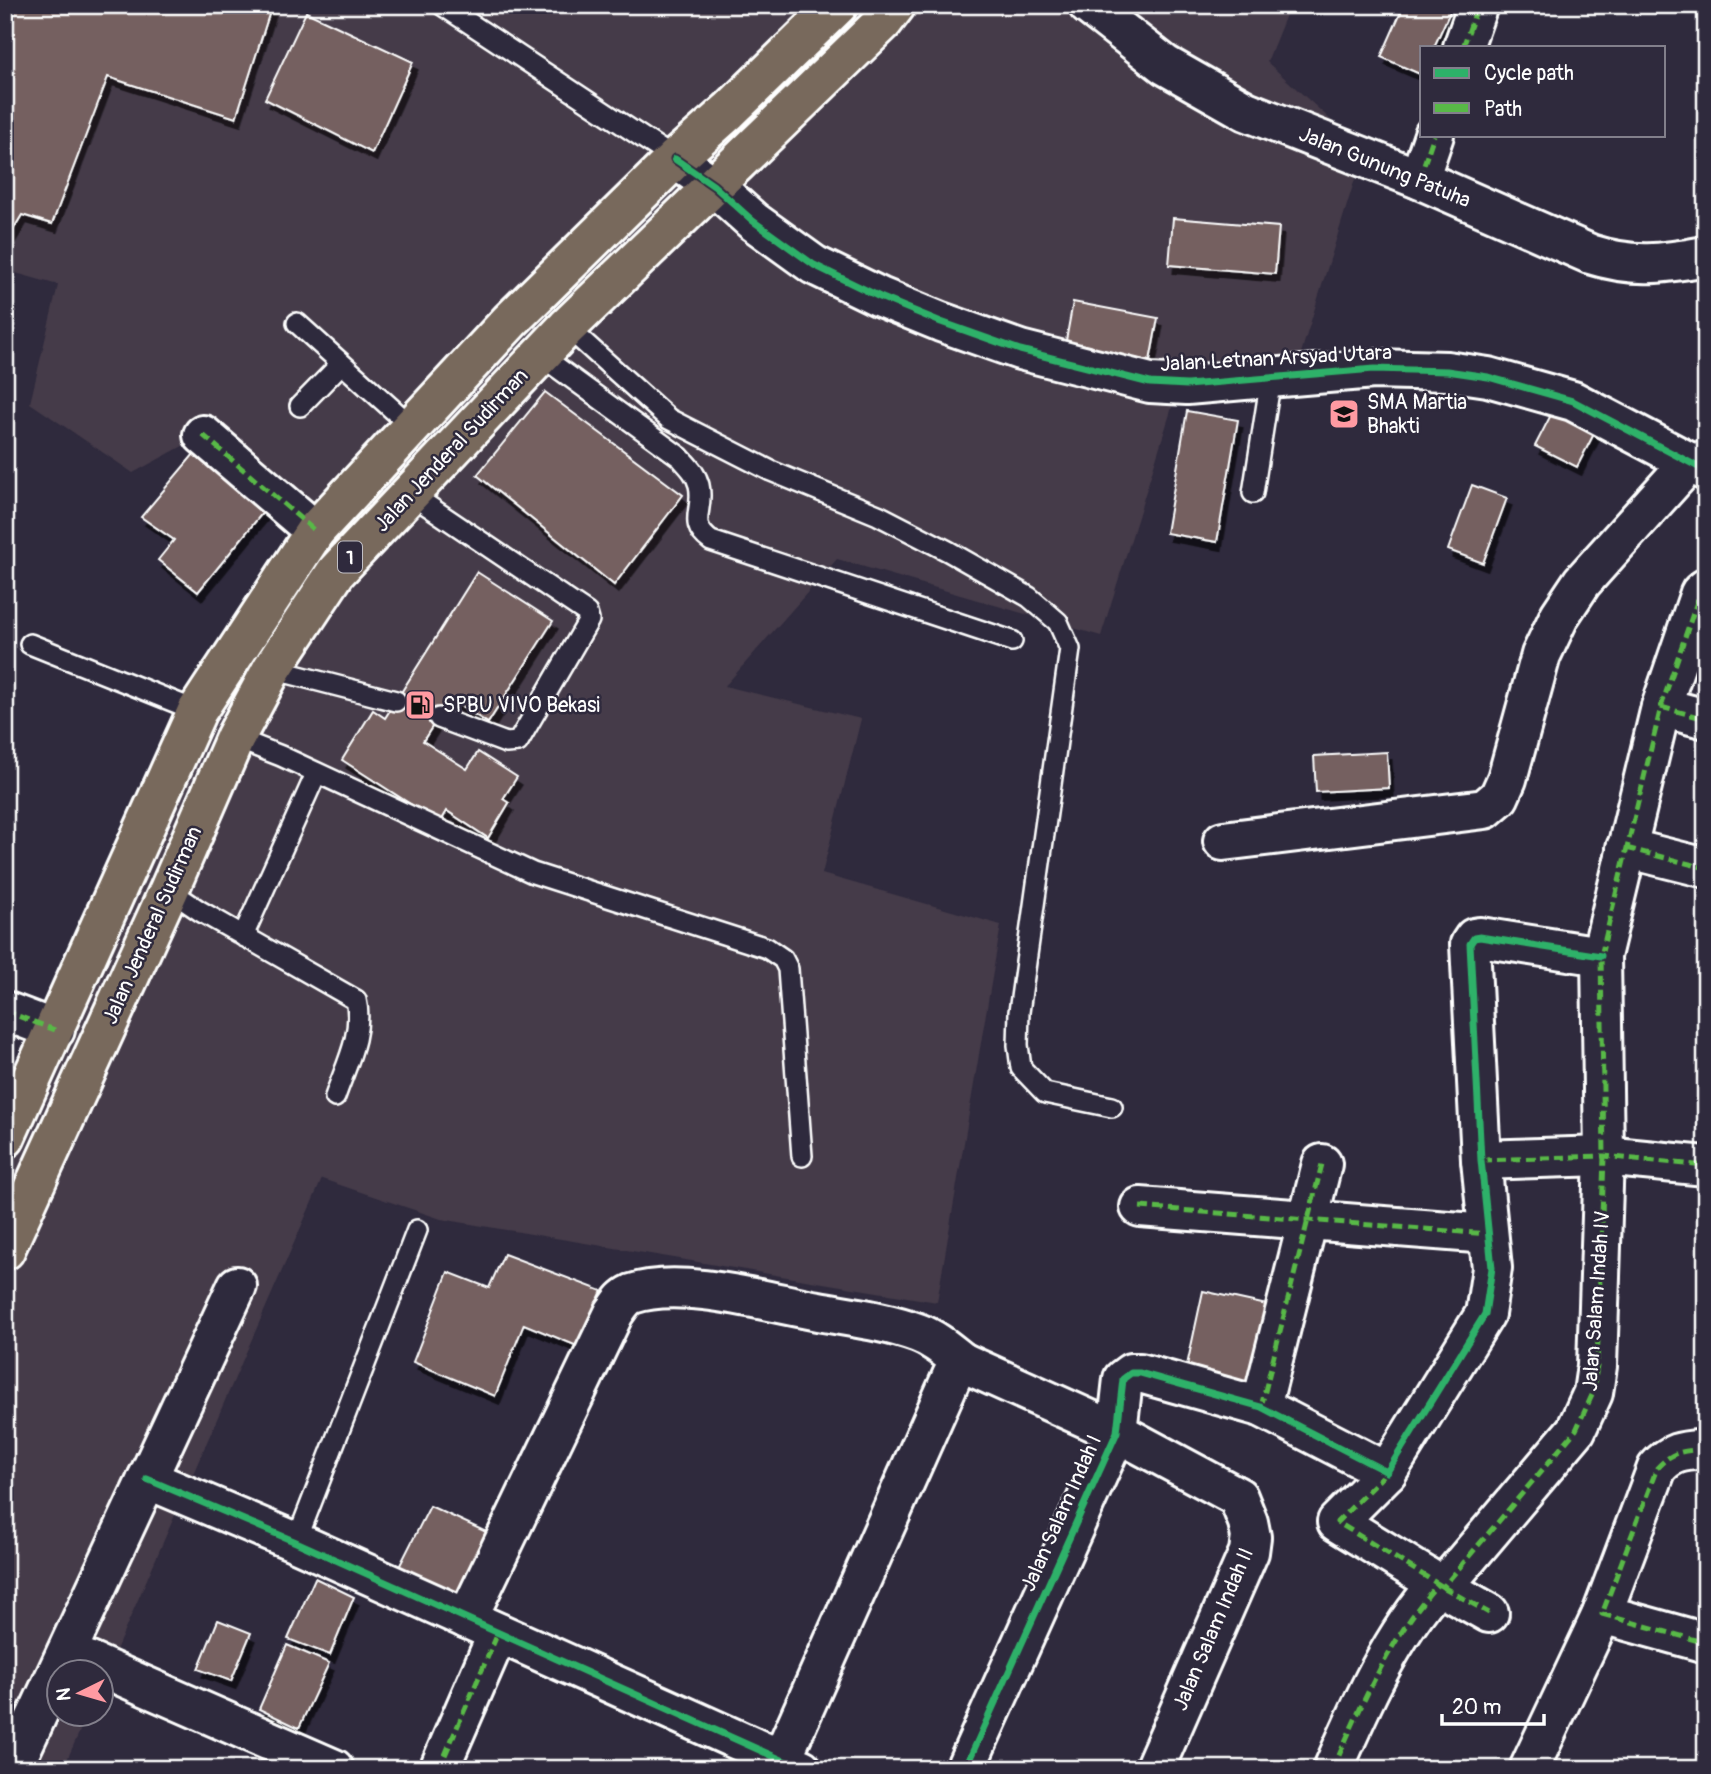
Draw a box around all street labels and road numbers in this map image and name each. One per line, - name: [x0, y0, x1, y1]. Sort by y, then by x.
- street label: Jalan Gunung Patuha: [1295, 121, 1475, 214]
- street label: Jalan Letnan Arsyad Utara: [1159, 339, 1393, 378]
- street label: Jalan Jenderal Sudirman: [369, 363, 534, 538]
- road number: 1: [338, 542, 362, 572]
- street label: Jalan Jenderal Sudirman: [97, 822, 208, 1028]
- street label: Jalan Salam Indah IV: [1577, 1210, 1616, 1392]
- street label: Jalan Salam Indah I: [1015, 1431, 1108, 1596]
- street label: Jalan Salam Indah II: [1167, 1544, 1260, 1715]

